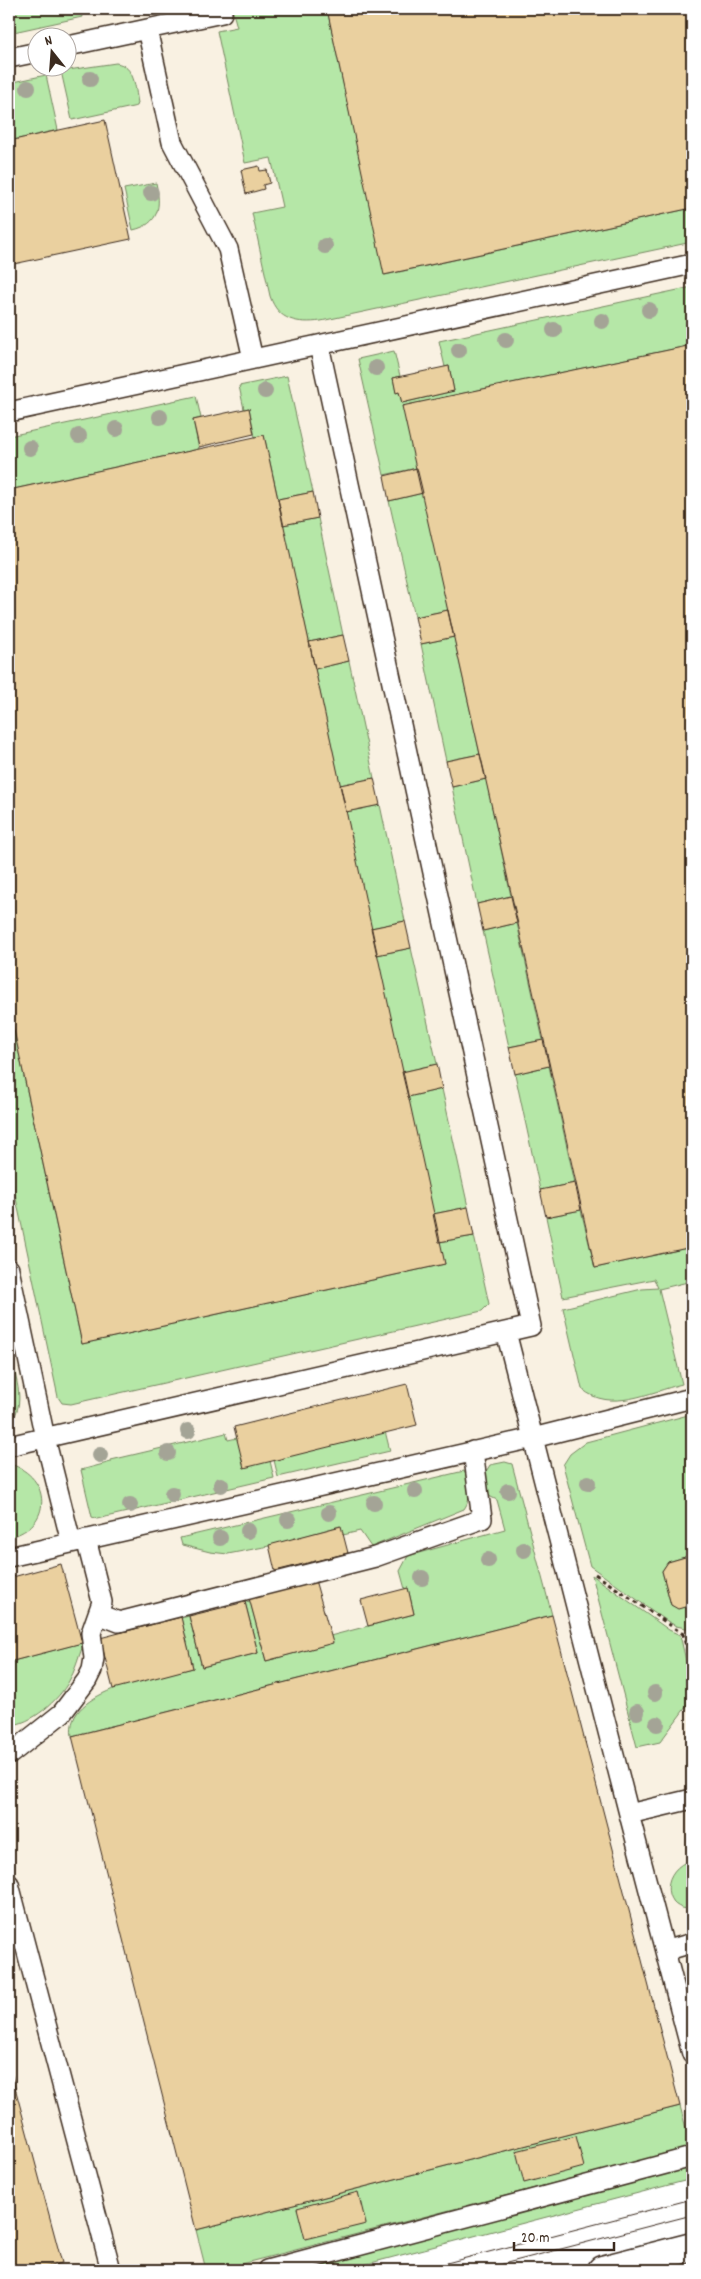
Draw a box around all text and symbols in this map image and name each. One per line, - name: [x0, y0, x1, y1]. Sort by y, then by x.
- north arrow: [28, 28, 78, 78]
- text: N: [43, 31, 55, 52]
- scale bar: [514, 2219, 614, 2251]
- text: 20 m: [521, 2228, 549, 2250]

